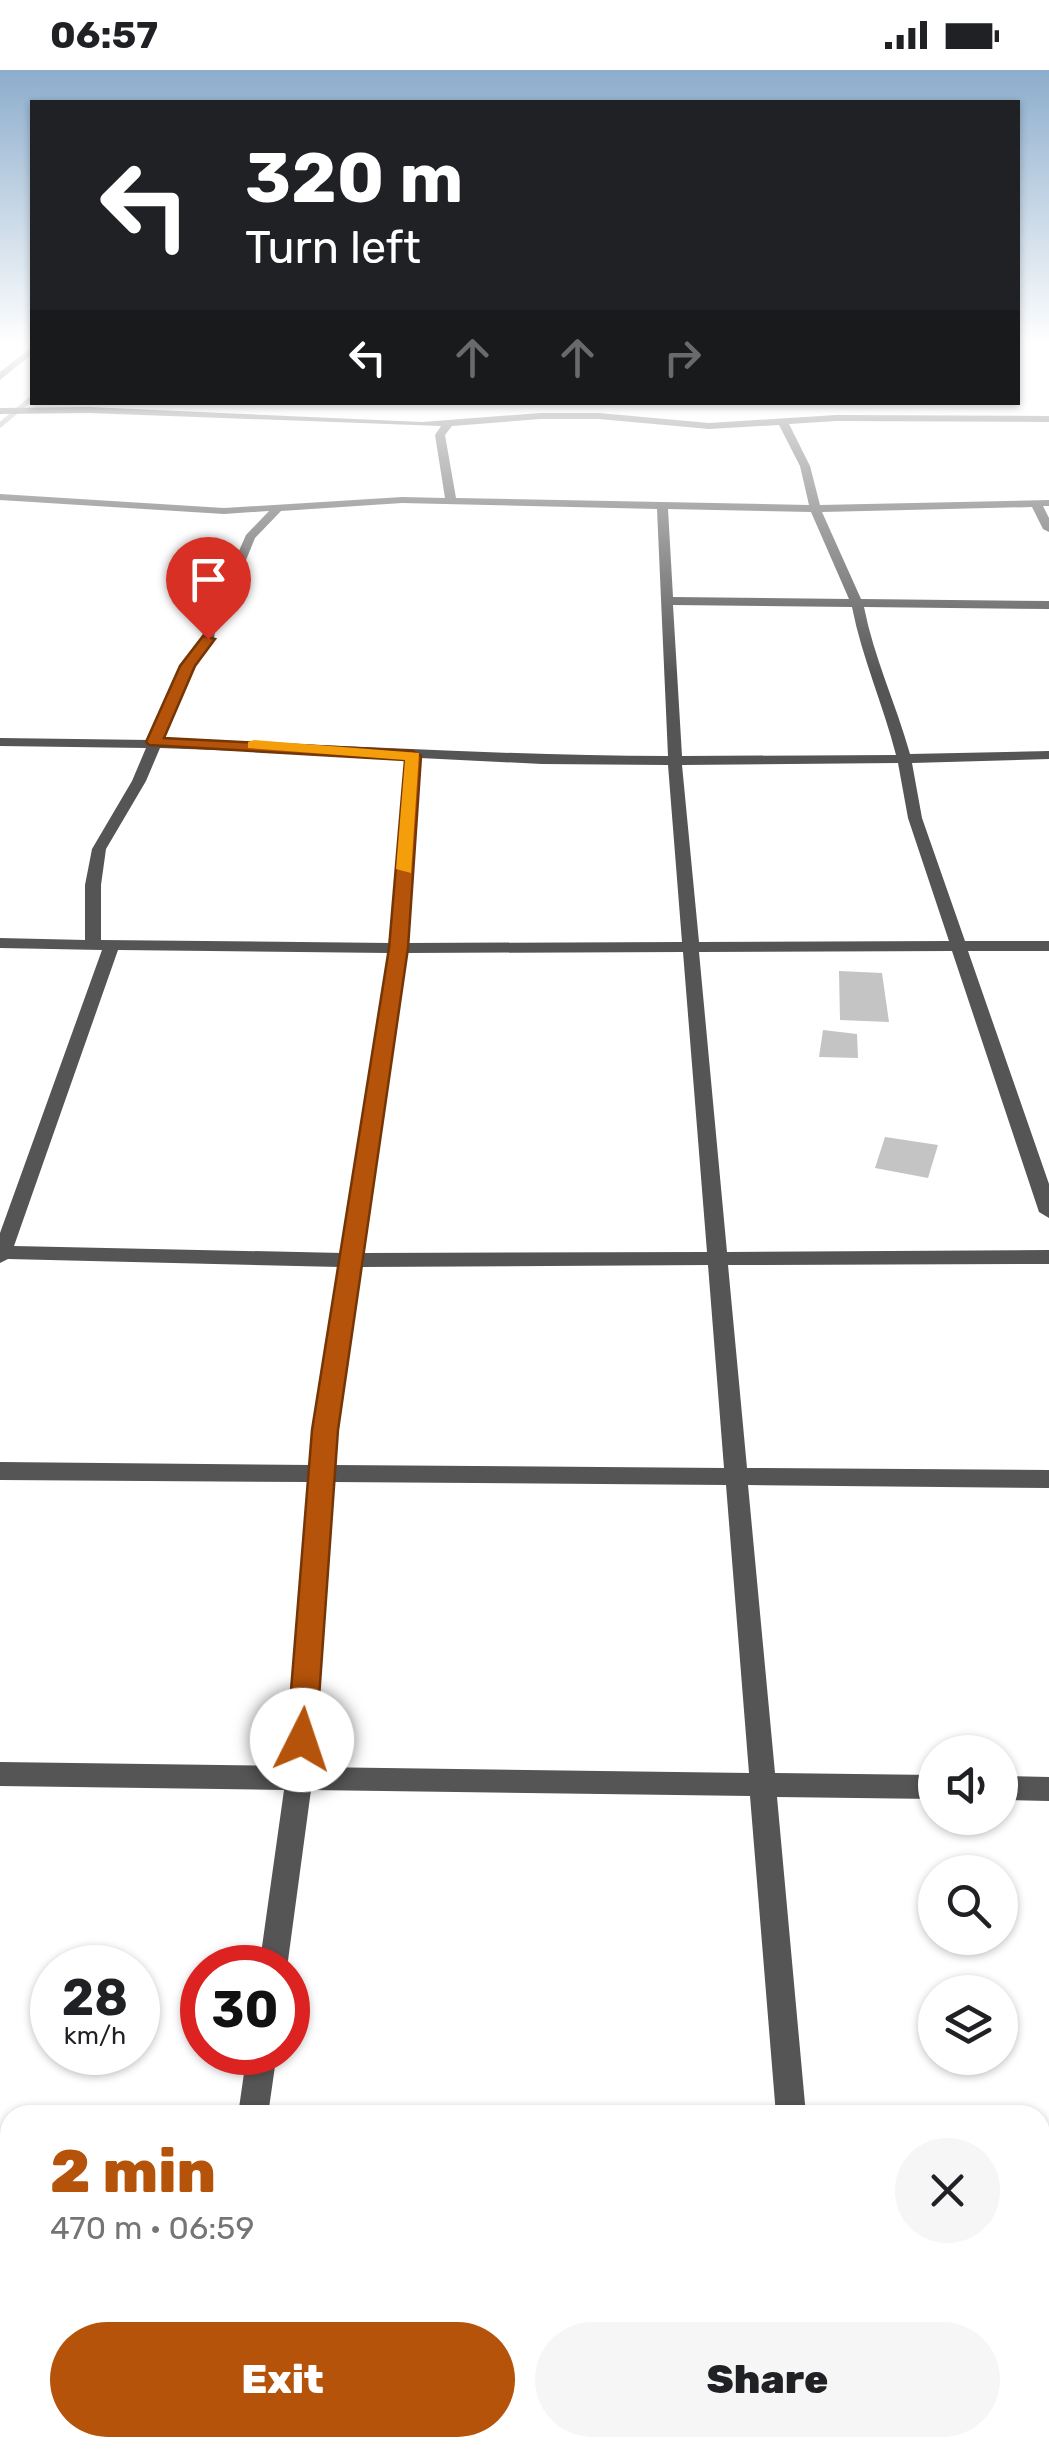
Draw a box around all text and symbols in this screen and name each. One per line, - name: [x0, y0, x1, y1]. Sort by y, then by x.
- text: 06:57: [50, 12, 158, 58]
- text: 320 m: [245, 137, 463, 220]
- icon: left: [80, 140, 210, 270]
- text: Turn left: [245, 221, 421, 274]
- icon: left: [340, 330, 395, 385]
- icon: ahead: [445, 330, 500, 385]
- icon: ahead: [550, 330, 605, 385]
- icon: right: [655, 330, 710, 385]
- pin: [166, 537, 251, 640]
- icon: arrive: [181, 552, 236, 607]
- position arrow: [250, 1688, 354, 1792]
- map controls: [918, 1735, 1018, 2075]
- button: sound: [918, 1735, 1018, 1835]
- button: search: [918, 1855, 1018, 1955]
- speed limit sign: 30: [180, 1945, 310, 2075]
- text: 28: [62, 1968, 128, 2028]
- button: layers: [918, 1975, 1018, 2075]
- text: km/h: [64, 2021, 126, 2050]
- text: 2 min: [50, 2136, 216, 2207]
- button: close: [895, 2138, 1000, 2243]
- text: 470 m · 06:59: [50, 2209, 254, 2247]
- button: Exit: [50, 2322, 515, 2437]
- button: Share: [535, 2322, 1000, 2437]

